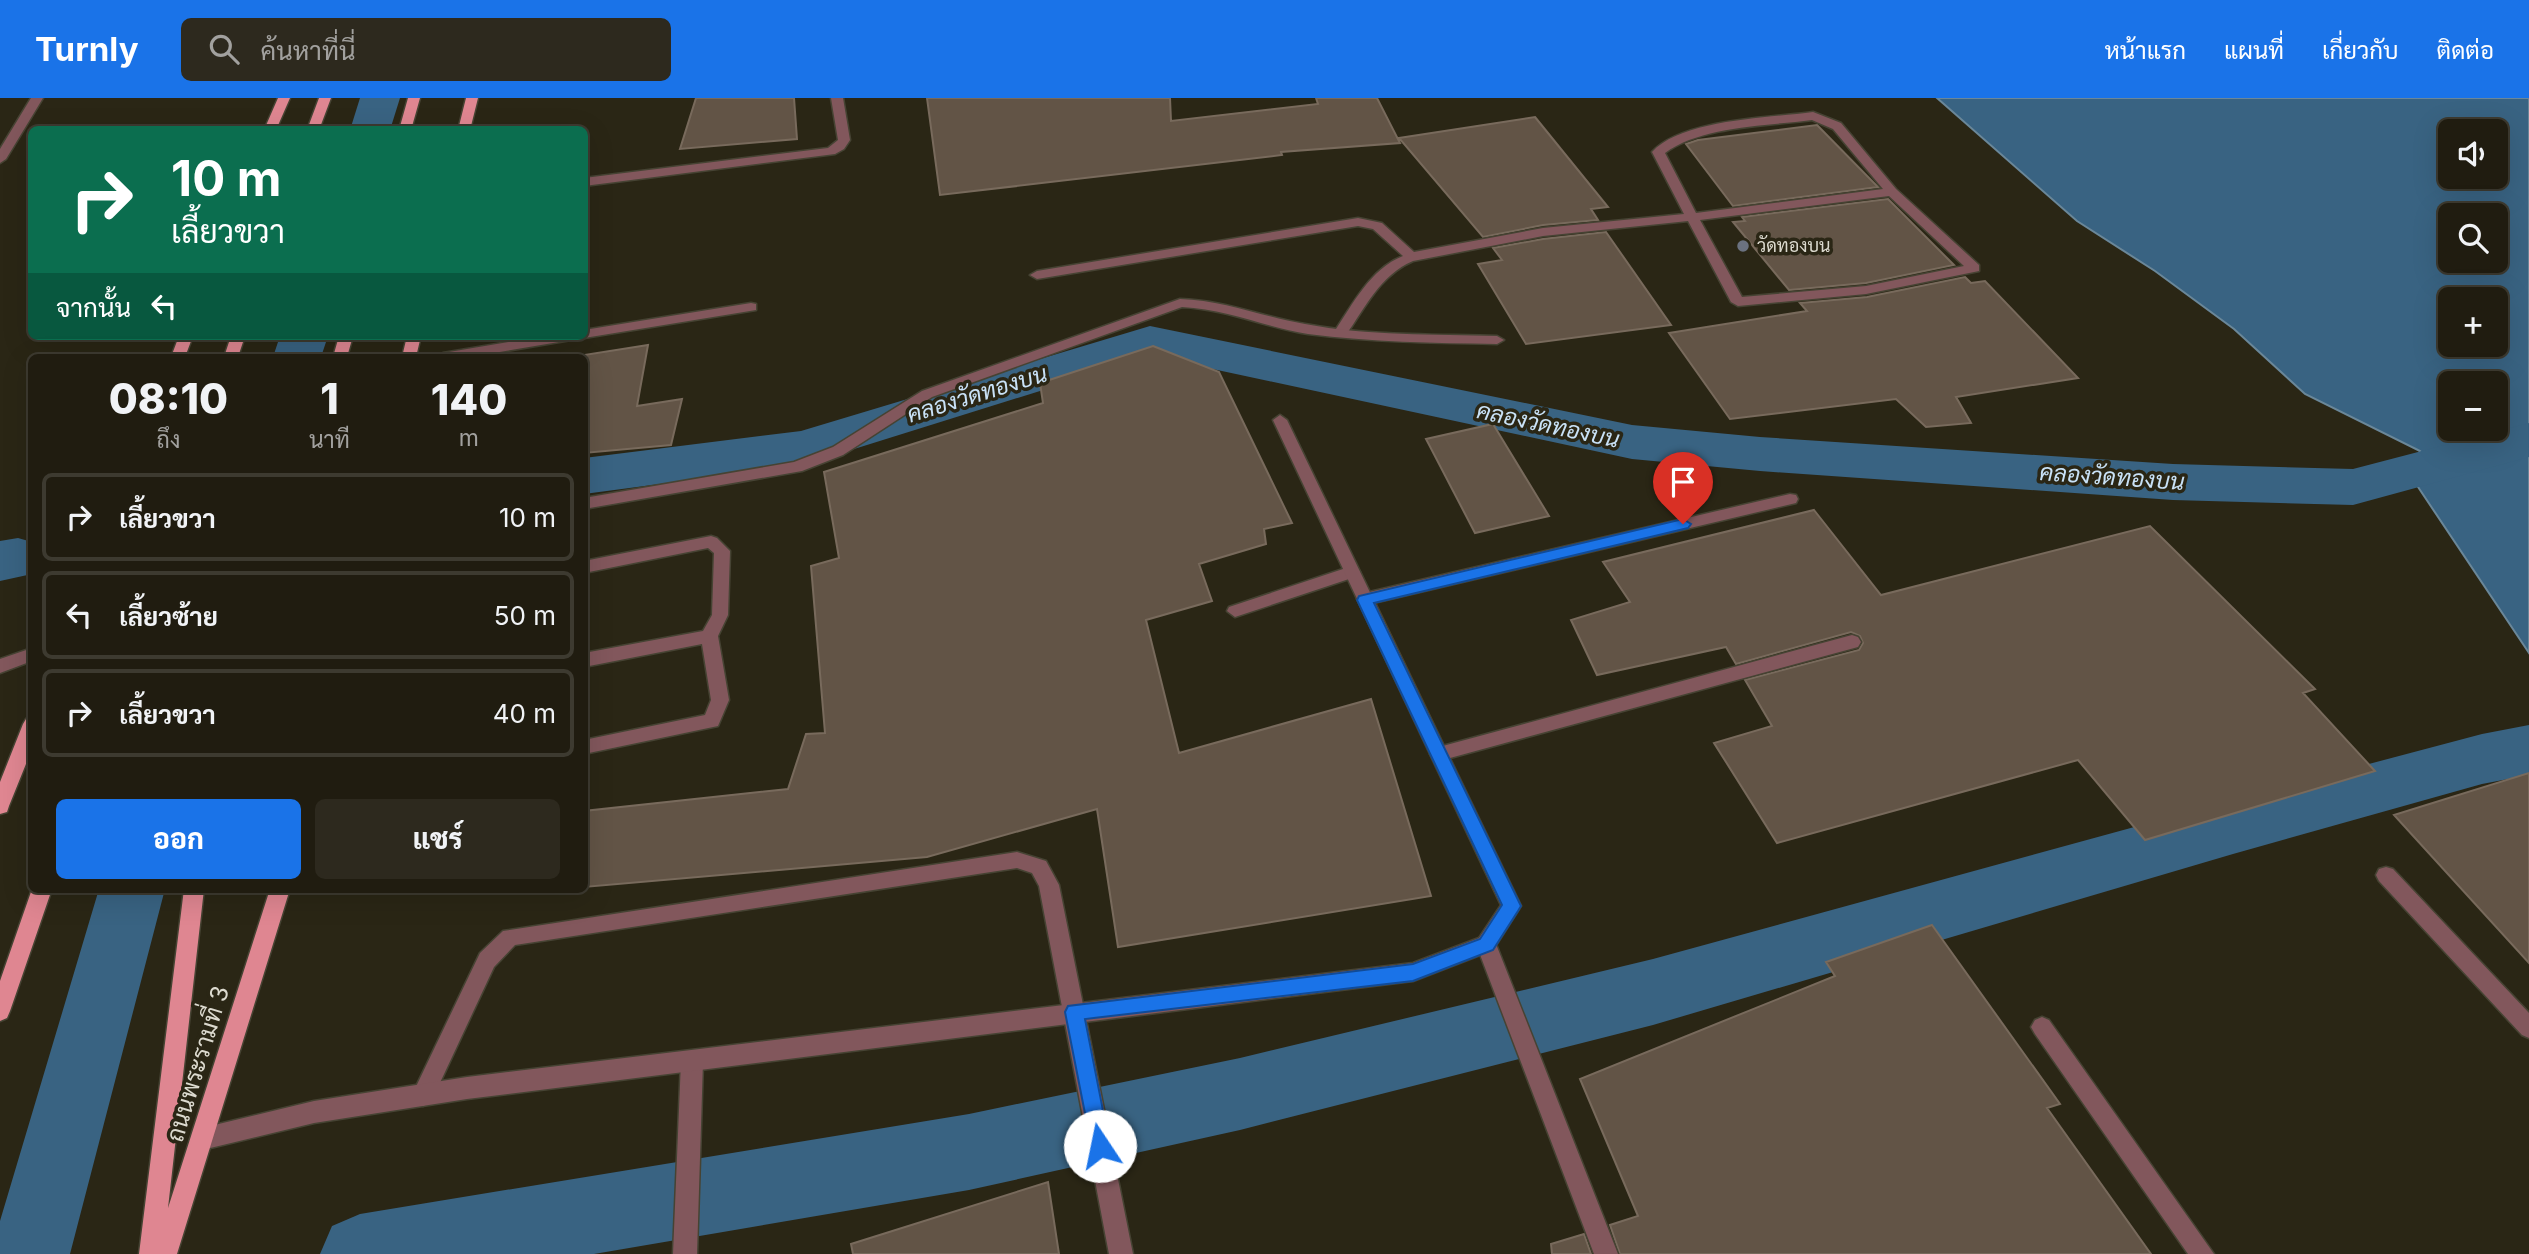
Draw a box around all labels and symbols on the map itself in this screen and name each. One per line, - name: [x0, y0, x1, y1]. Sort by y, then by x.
- place label: วัดทองบน: [1757, 235, 1831, 256]
- marker: วัดทองบน: [1735, 238, 1751, 254]
- water label: คลองวัดทองบน: [904, 359, 1051, 429]
- water label: คลองวัดทองบน: [1474, 396, 1622, 454]
- pin: [1653, 452, 1713, 524]
- water label: คลองวัดทองบน: [2039, 458, 2186, 496]
- street label: ถนนพระรามที่ 3: [154, 981, 235, 1145]
- position arrow: [1063, 1109, 1137, 1183]

